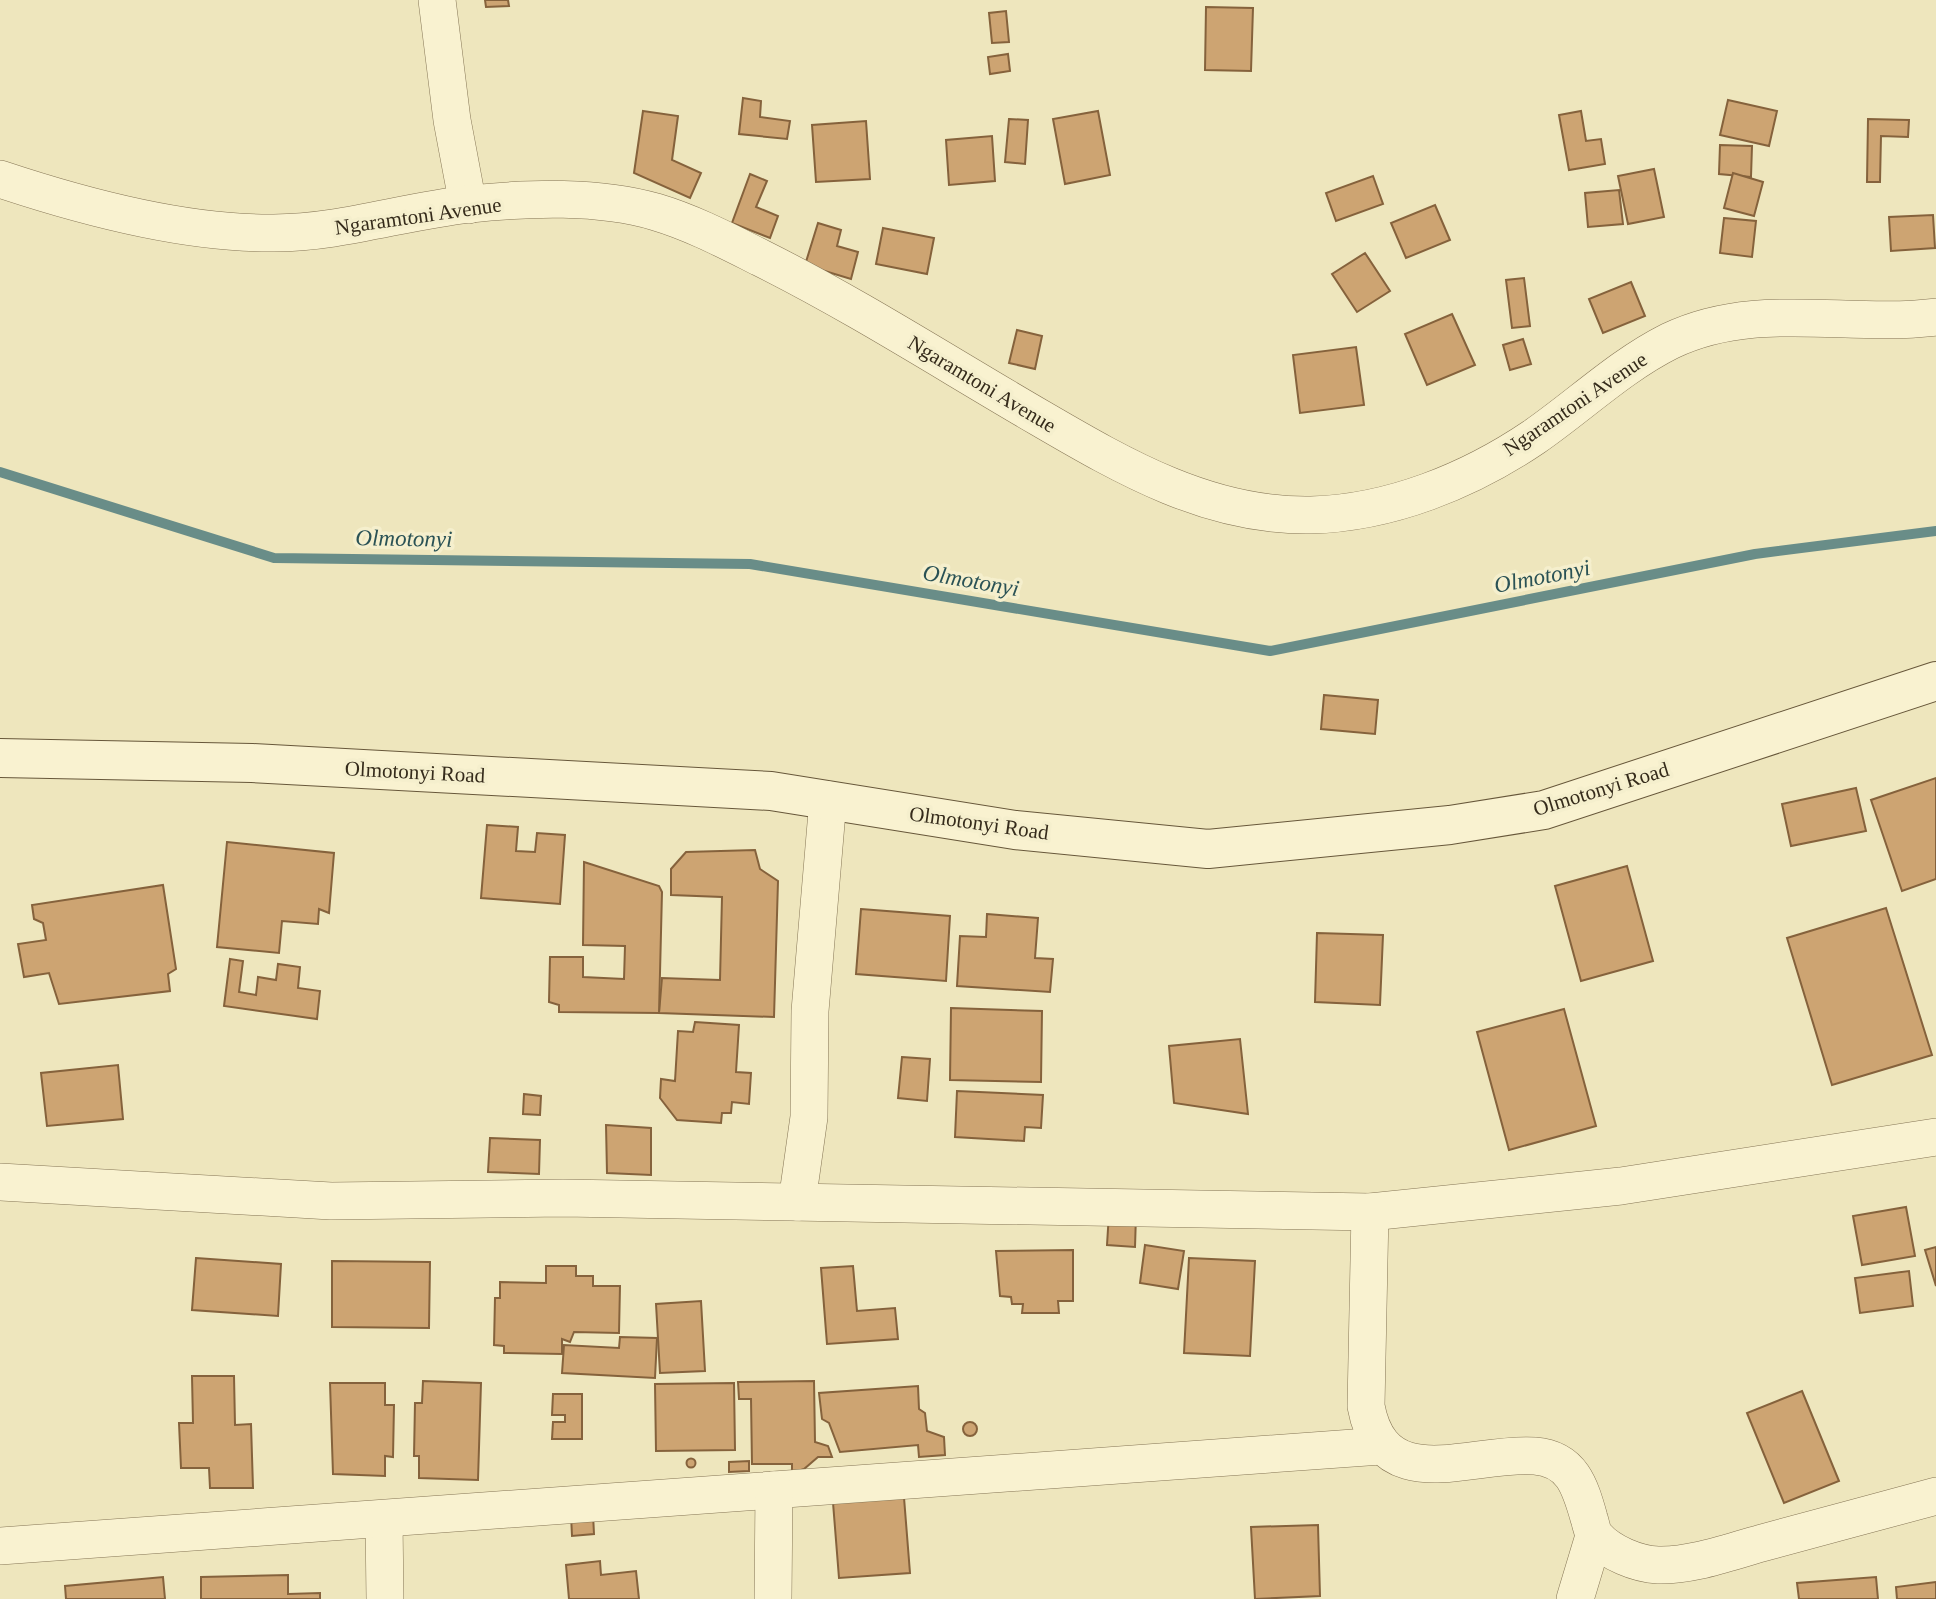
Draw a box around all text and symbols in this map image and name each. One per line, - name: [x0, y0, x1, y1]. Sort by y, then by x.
- street label: Ngaramtoni Avenue: [333, 192, 503, 240]
- street label: Ngaramtoni Avenue: [904, 330, 1060, 438]
- street label: Ngaramtoni Avenue: [1499, 347, 1651, 461]
- water label: Olmotonyi: [355, 525, 453, 552]
- water label: Olmotonyi: [1492, 555, 1592, 598]
- water label: Olmotonyi: [921, 560, 1021, 601]
- street label: Olmotonyi Road: [344, 756, 486, 788]
- street label: Olmotonyi Road: [1530, 757, 1672, 821]
- street label: Olmotonyi Road: [908, 801, 1051, 845]

